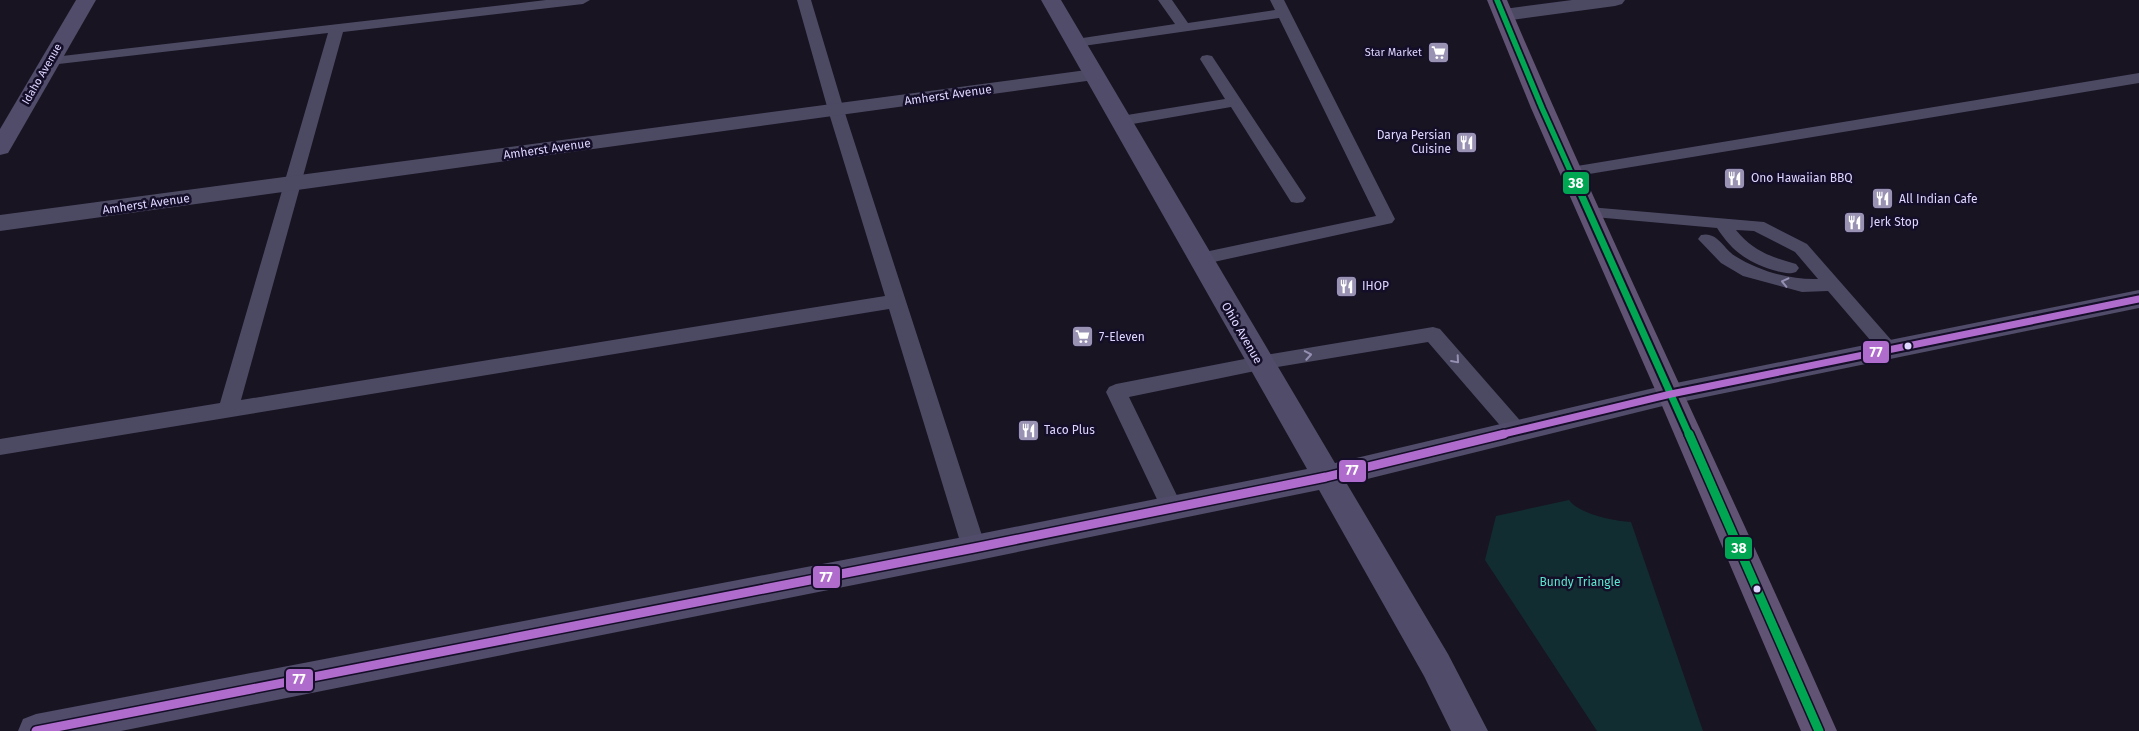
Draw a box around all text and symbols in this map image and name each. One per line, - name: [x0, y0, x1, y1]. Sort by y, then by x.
- supermarket icon: Star Market: [1426, 40, 1450, 64]
- street label: Idaho Avenue: [19, 41, 65, 107]
- place label: Star Market: [1365, 46, 1422, 59]
- street label: Amherst Avenue: [903, 82, 993, 108]
- place label: Darya Persian Cuisine: [1377, 128, 1451, 156]
- restaurant icon: Darya Persian Cuisine: [1455, 130, 1479, 154]
- street label: Amherst Avenue: [502, 136, 592, 162]
- restaurant icon: Ono Hawaiian BBQ: [1723, 166, 1747, 190]
- line badge: 38: [1562, 171, 1590, 195]
- place label: Ono Hawaiian BBQ: [1751, 171, 1853, 185]
- text: 38: [1567, 175, 1584, 192]
- restaurant icon: All Indian Cafe: [1871, 187, 1895, 211]
- street label: Amherst Avenue: [101, 191, 191, 217]
- place label: All Indian Cafe: [1899, 192, 1978, 206]
- restaurant icon: Jerk Stop: [1842, 210, 1866, 234]
- place label: Jerk Stop: [1870, 215, 1919, 229]
- restaurant icon: IHOP: [1334, 274, 1358, 298]
- one-way arrow: [1781, 278, 1790, 288]
- place label: IHOP: [1362, 279, 1389, 293]
- street label: Ohio Avenue: [1219, 300, 1265, 366]
- supermarket icon: 7-Eleven: [1071, 325, 1095, 349]
- place label: 7-Eleven: [1099, 330, 1145, 344]
- line badge: 77: [1862, 340, 1890, 364]
- unlabelled marker: [1903, 341, 1913, 351]
- text: 77: [1869, 344, 1883, 361]
- one-way arrow: [1303, 351, 1312, 361]
- one-way arrow: [1451, 355, 1460, 364]
- restaurant icon: Taco Plus: [1016, 418, 1040, 442]
- place label: Taco Plus: [1044, 423, 1095, 437]
- line badge: 77: [1338, 459, 1367, 483]
- text: 77: [1345, 462, 1359, 479]
- line badge: 38: [1724, 536, 1753, 560]
- text: 38: [1730, 540, 1747, 557]
- line badge: 77: [812, 565, 841, 589]
- text: 77: [819, 569, 833, 586]
- park label: Bundy Triangle: [1539, 575, 1621, 589]
- unlabelled marker: [1752, 584, 1762, 594]
- line badge: 77: [285, 668, 314, 692]
- text: 77: [292, 671, 306, 688]

